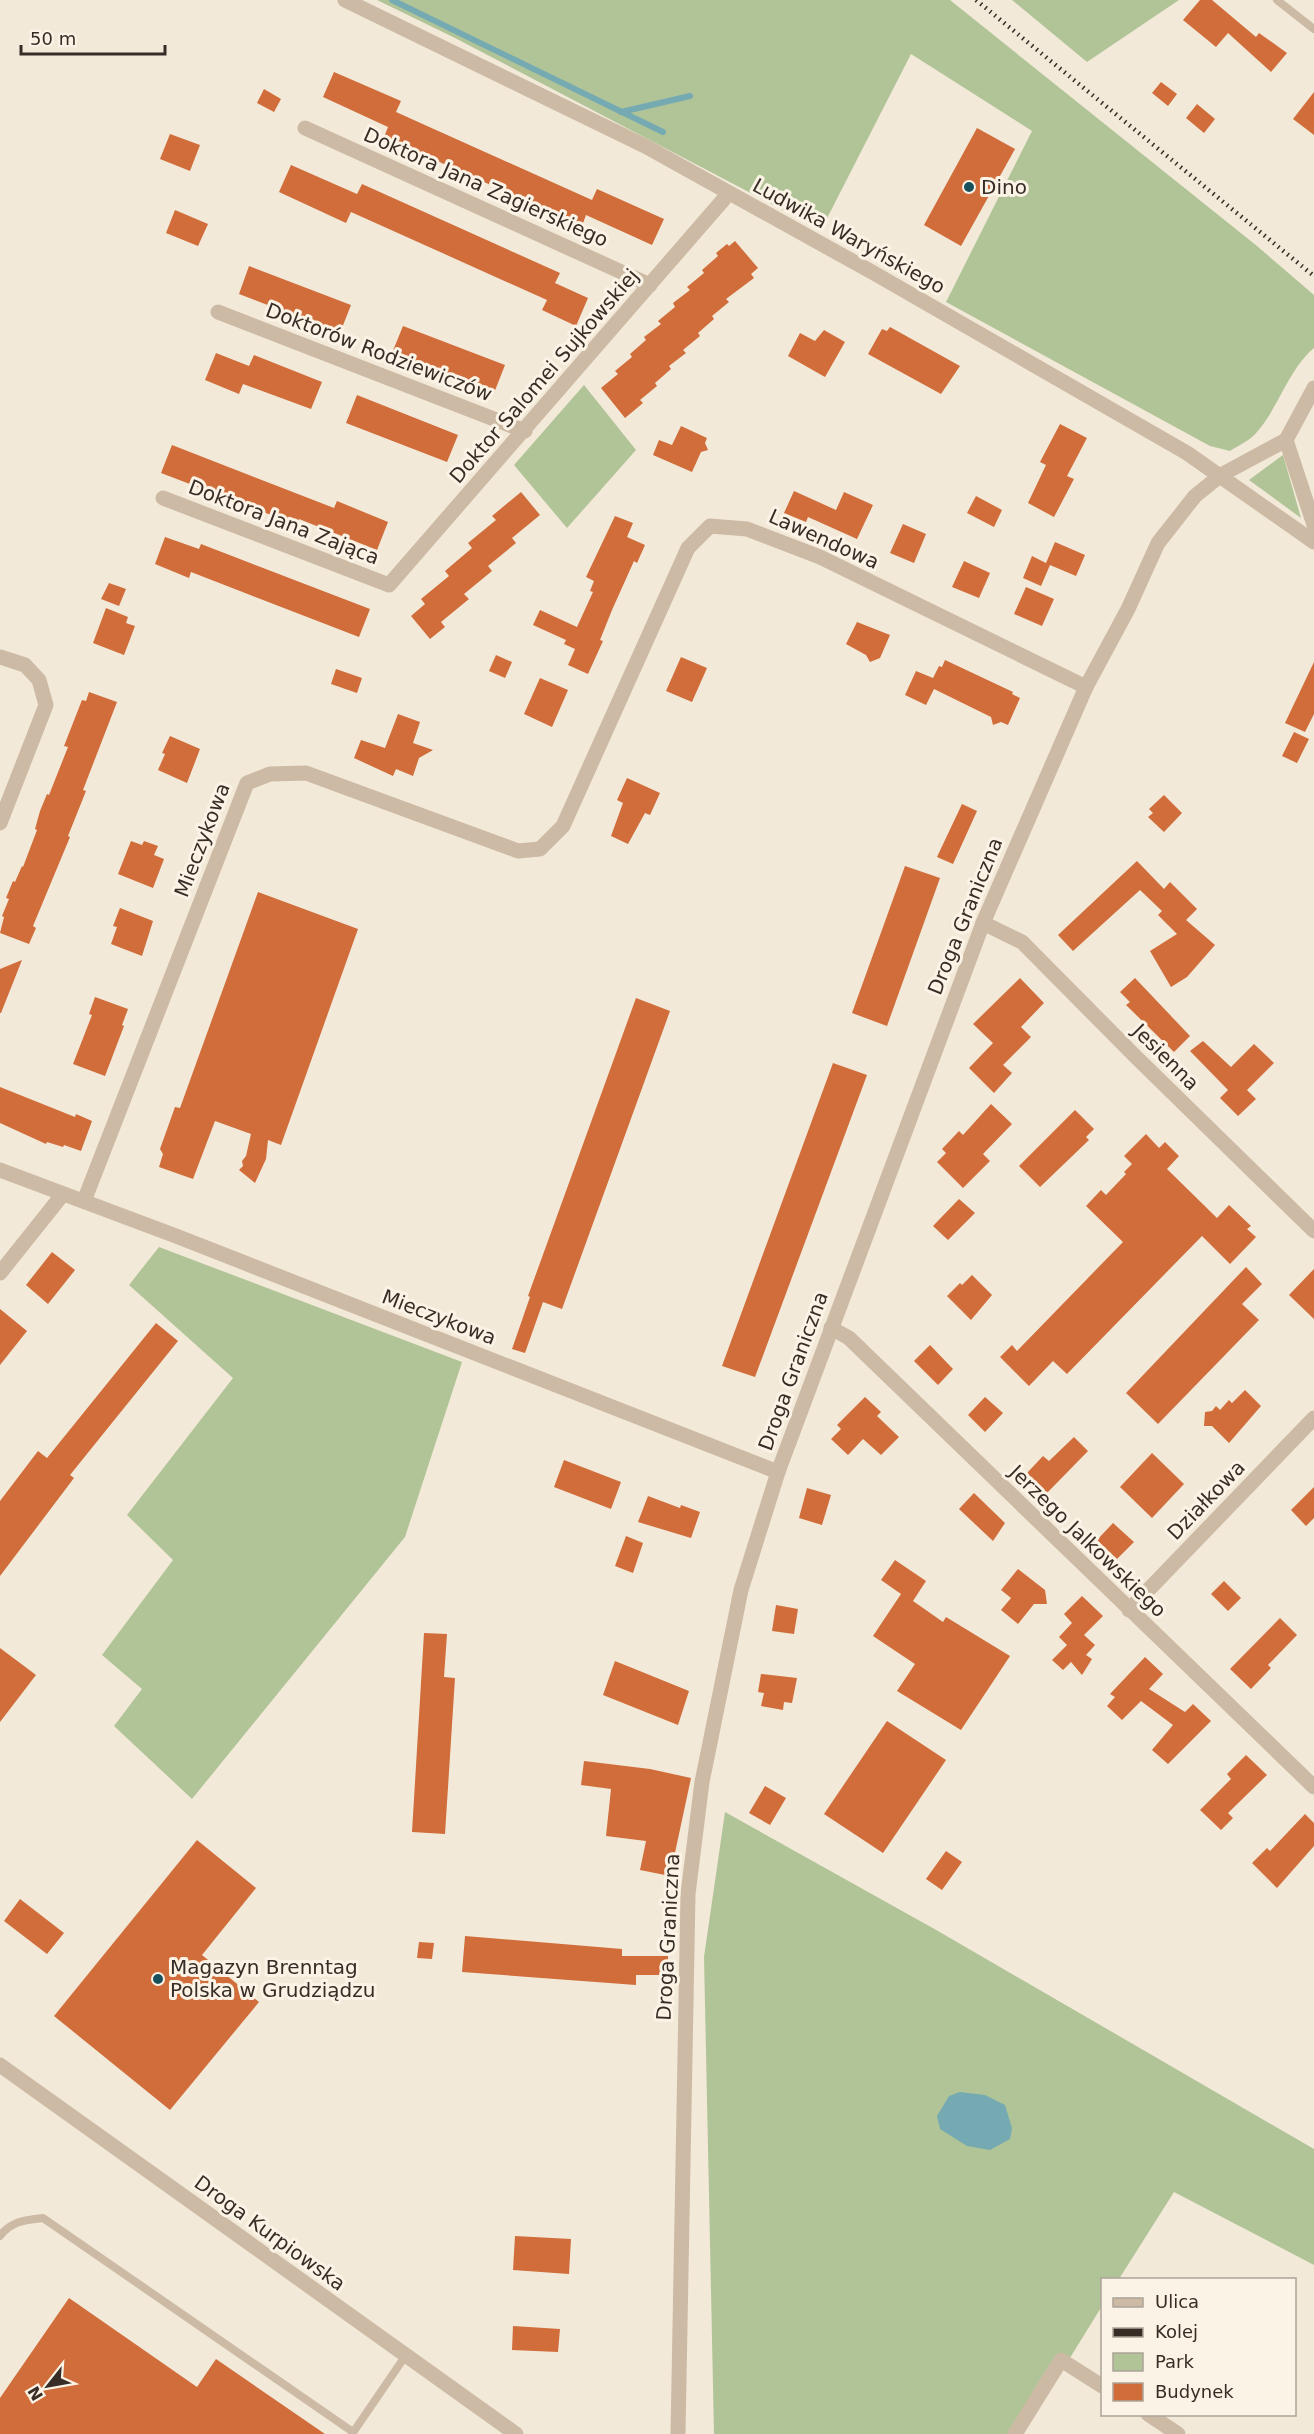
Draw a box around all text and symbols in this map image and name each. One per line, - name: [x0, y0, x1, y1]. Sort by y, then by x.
- scale bar: [21, 18, 165, 56]
- text: 50 m: [30, 28, 76, 49]
- street label: Doktora Jana Zagierskiego: [360, 122, 612, 252]
- street label: Ludwika Waryńskiego: [749, 173, 949, 299]
- place label: Dino: [981, 175, 1027, 199]
- marker: Dino: [962, 180, 976, 194]
- street label: Doktor Salomei Sujkowskiej: [444, 264, 644, 488]
- street label: Doktorów Rodziewiczów: [263, 298, 495, 406]
- street label: Doktora Jana Zająca: [185, 474, 383, 570]
- street label: Lawendowa: [765, 504, 883, 574]
- street label: Mieczykowa: [169, 780, 235, 900]
- street label: Droga Graniczna: [923, 834, 1007, 998]
- street label: Jesienna: [1126, 1017, 1204, 1095]
- street label: Mieczykowa: [379, 1284, 499, 1350]
- street label: Droga Graniczna: [753, 1288, 833, 1454]
- street label: Działkowa: [1162, 1455, 1250, 1545]
- street label: Jerzego Jalkowskiego: [1003, 1459, 1171, 1622]
- street label: Droga Graniczna: [652, 1853, 684, 2021]
- place label: Magazyn Brenntag Polska w Grudziądzu: [170, 1955, 375, 2002]
- marker: Magazyn Brenntag Polska w Grudziądzu: [151, 1972, 165, 1986]
- street label: Droga Kurpiowska: [190, 2170, 350, 2296]
- legend: [1101, 2278, 1296, 2416]
- text: Ulica: [1155, 2291, 1199, 2312]
- text: Kolej: [1155, 2321, 1198, 2342]
- text: Park: [1155, 2351, 1194, 2372]
- north arrow: [18, 2356, 78, 2416]
- text: Budynek: [1155, 2381, 1234, 2402]
- text: N: [24, 2383, 47, 2404]

